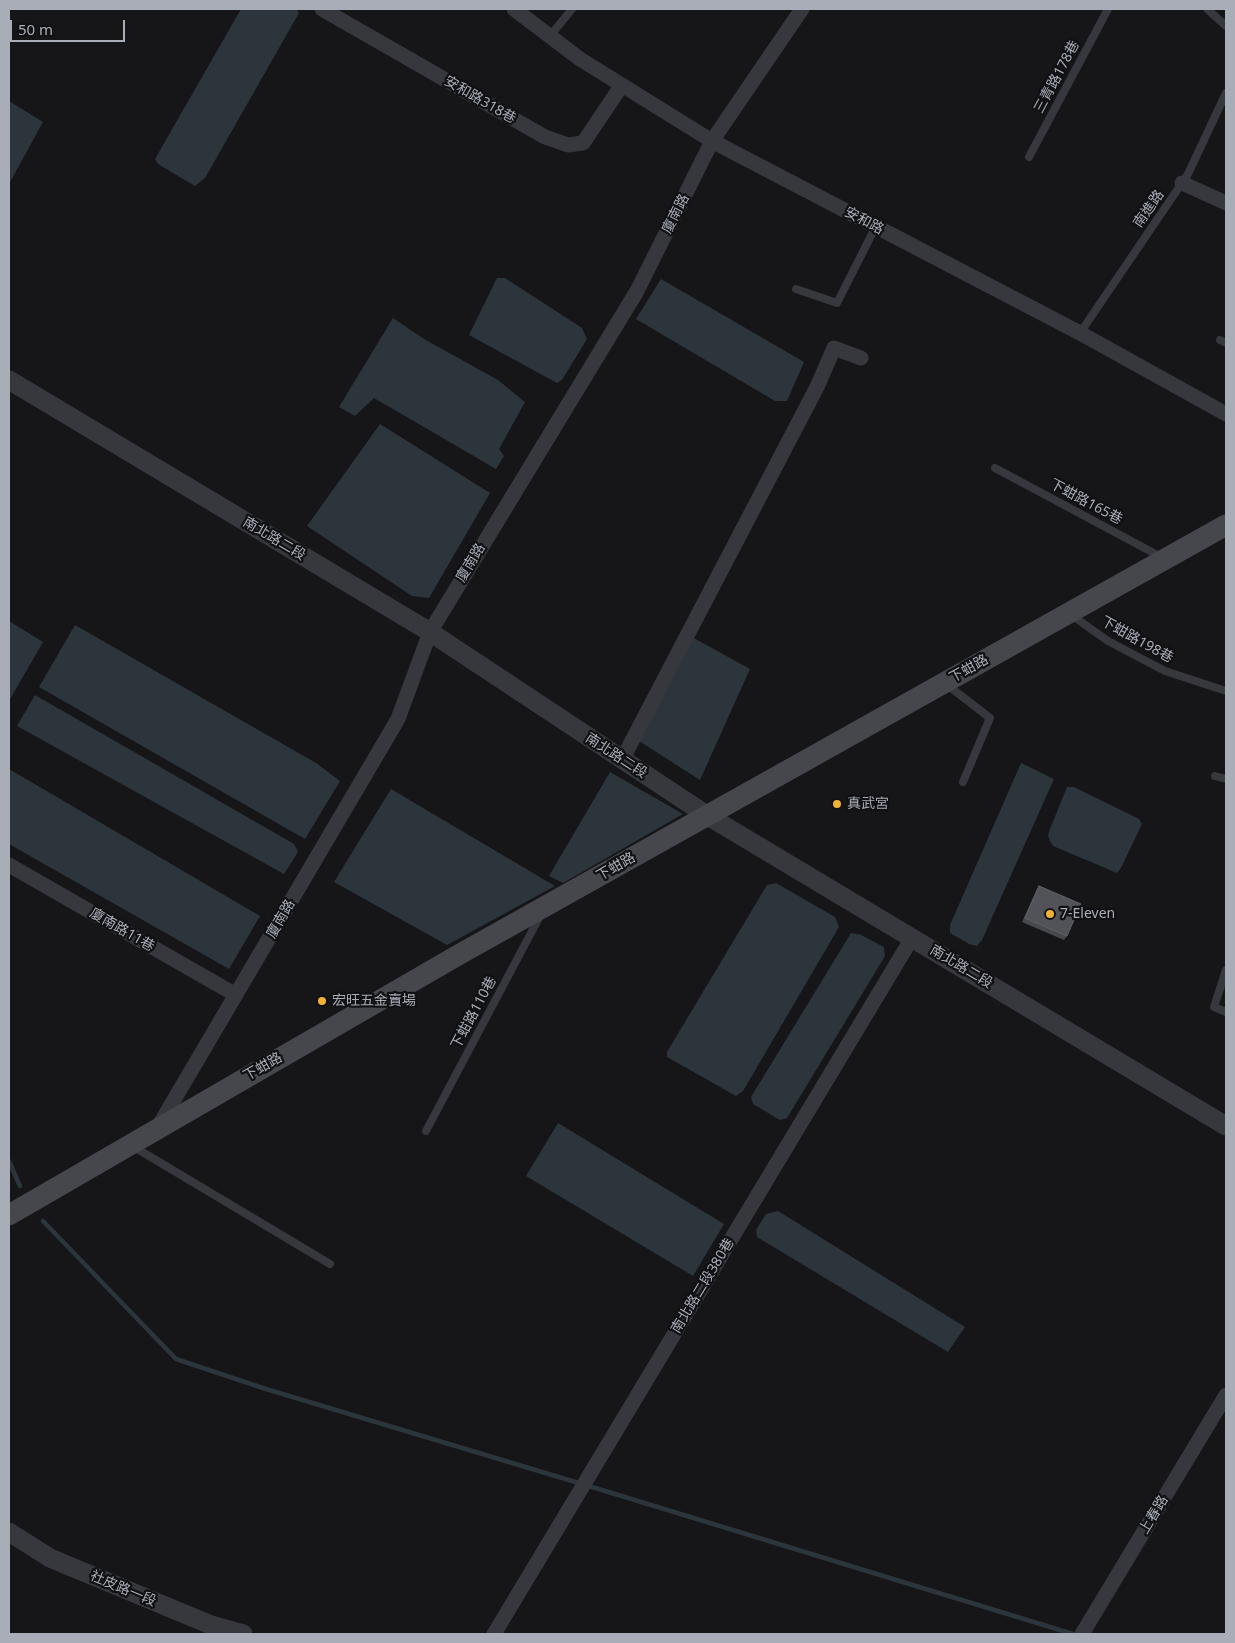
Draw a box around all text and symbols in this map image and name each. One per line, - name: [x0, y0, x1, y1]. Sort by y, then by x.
- scale bar: [12, 10, 128, 42]
- text: 50 m: [18, 19, 53, 39]
- street label: 三青路178巷: [1031, 38, 1083, 116]
- street label: 安和路318巷: [441, 73, 519, 127]
- street label: 南進路: [1130, 187, 1168, 231]
- street label: 廈南路: [659, 191, 693, 237]
- street label: 安和路: [842, 204, 886, 238]
- street label: 下蚶路165巷: [1047, 476, 1125, 528]
- street label: 南北路二段: [240, 514, 308, 564]
- street label: 廈南路: [453, 541, 489, 585]
- street label: 下蚶路198巷: [1098, 613, 1176, 667]
- street label: 下蚶路: [947, 651, 991, 687]
- street label: 南北路二段: [582, 730, 650, 782]
- place label: 真武宮: [847, 796, 889, 812]
- marker: 真武宮: [831, 798, 843, 810]
- street label: 下蚶路: [594, 849, 638, 885]
- street label: 廈南路: [263, 897, 299, 941]
- street label: 廈南路11巷: [87, 905, 157, 955]
- place label: 7-Eleven: [1060, 906, 1115, 922]
- marker: 7-Eleven: [1044, 908, 1056, 920]
- street label: 南北路二段: [927, 942, 995, 992]
- street label: 下蚶路110巷: [448, 974, 500, 1052]
- place label: 宏旺五金賣場: [332, 993, 416, 1009]
- marker: 宏旺五金賣場: [316, 995, 328, 1007]
- street label: 下蚶路: [241, 1049, 285, 1085]
- street label: 南北路二段380巷: [668, 1235, 738, 1337]
- street label: 上春路: [1136, 1493, 1172, 1537]
- street label: 社皮路一段: [88, 1568, 158, 1610]

